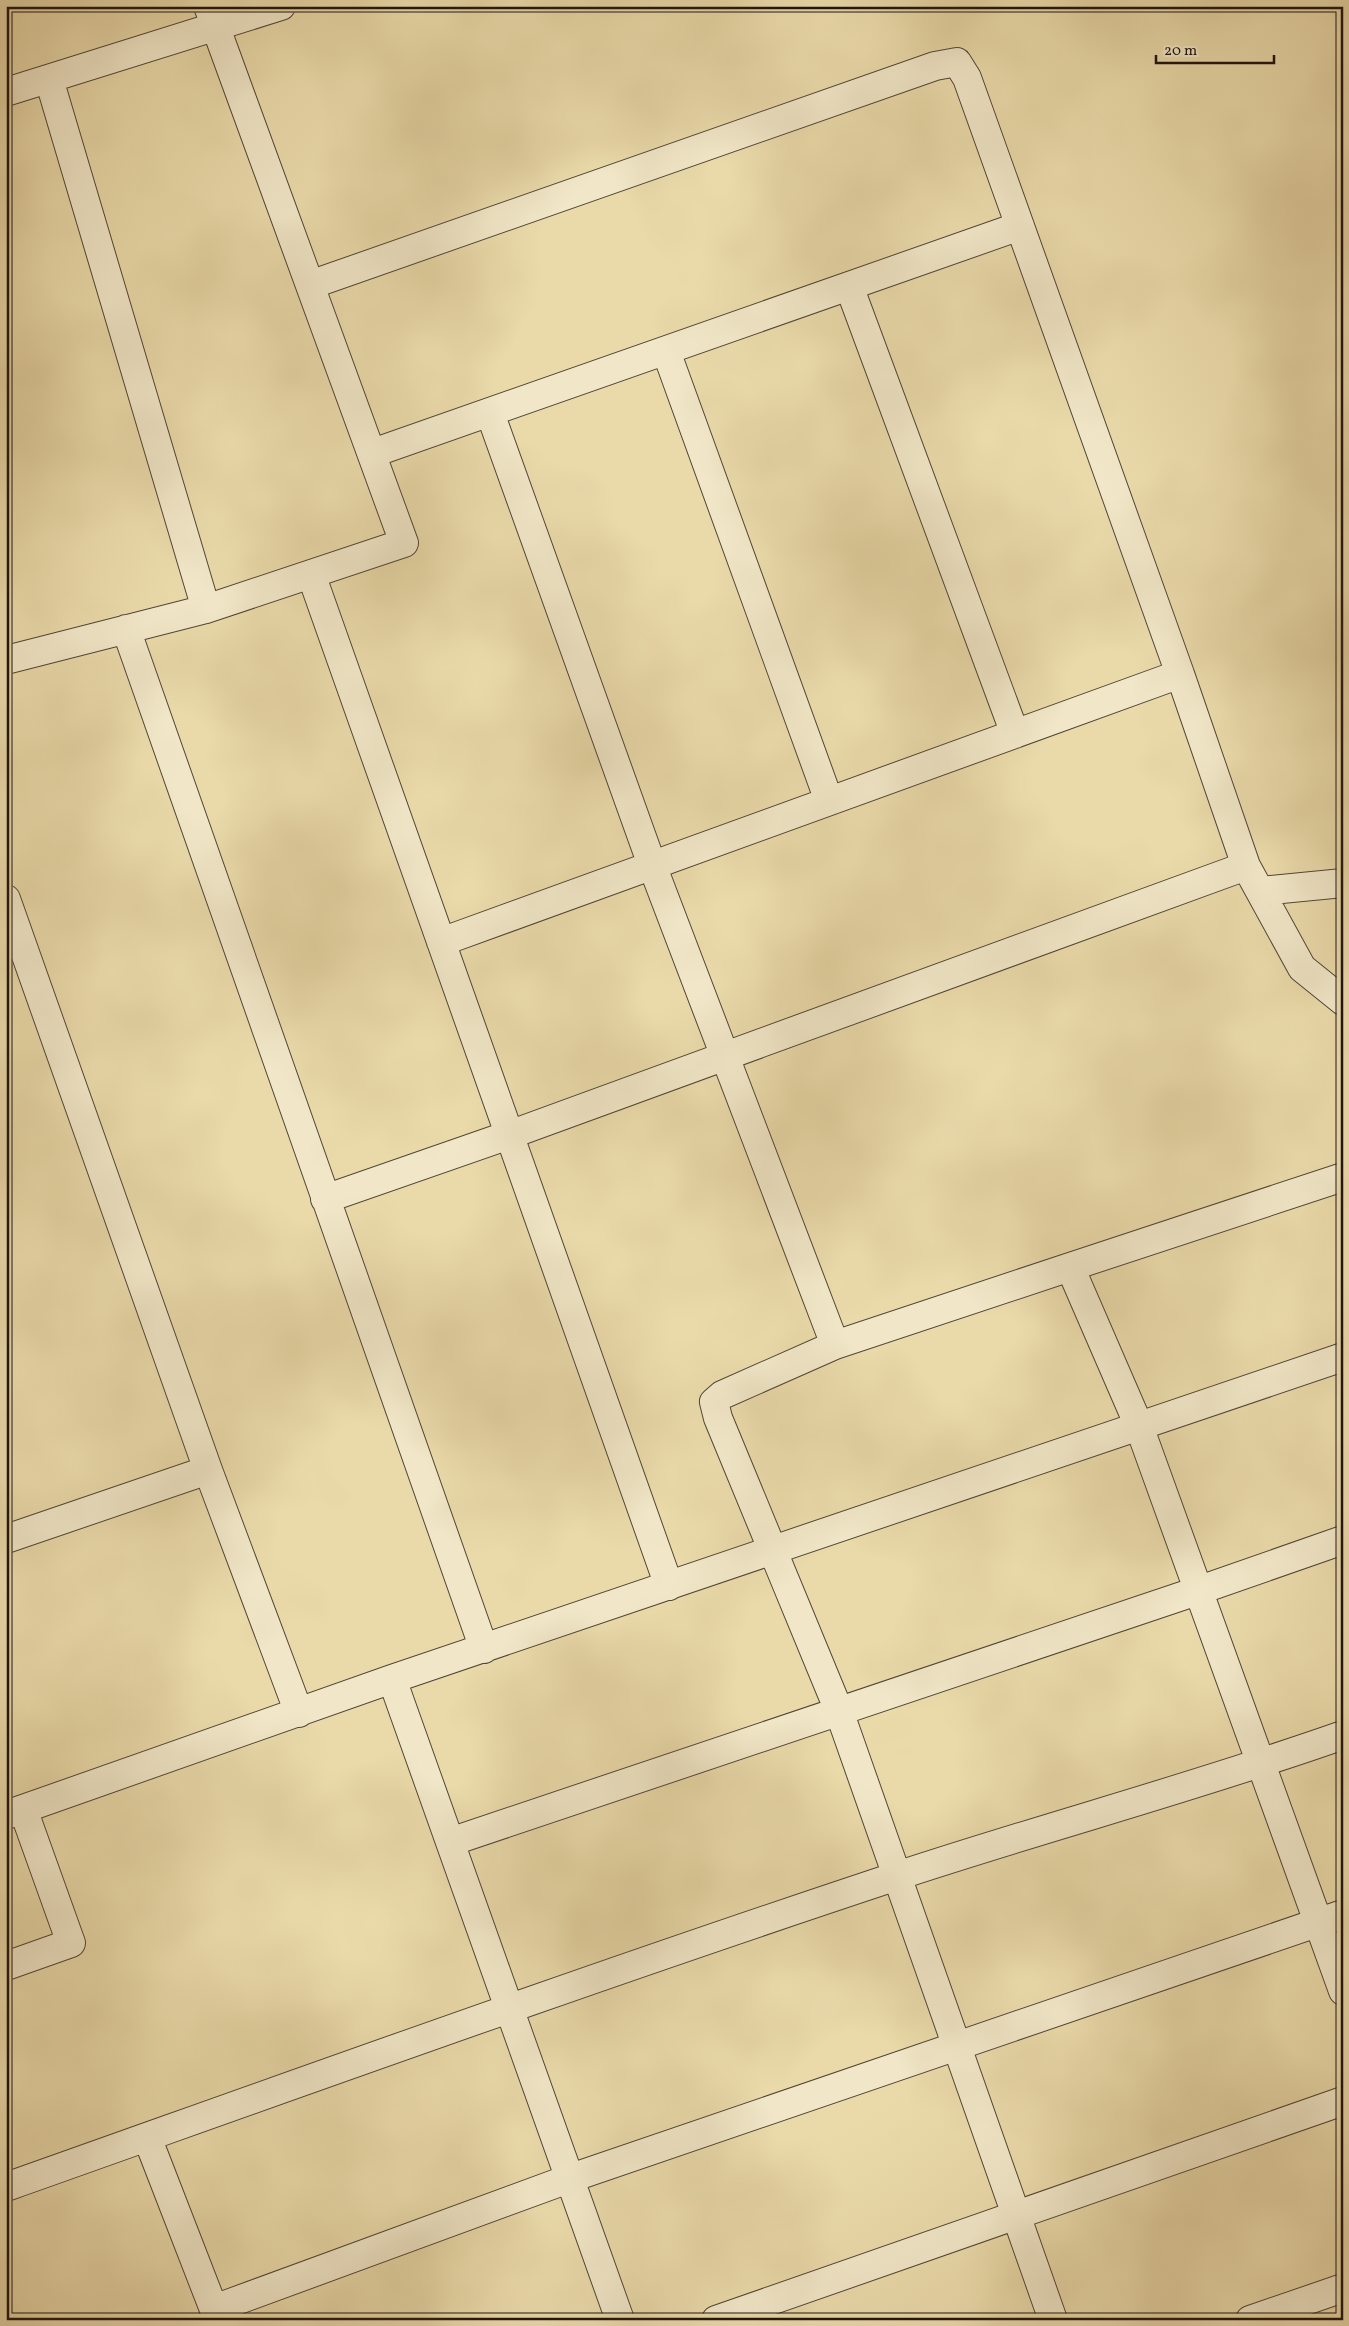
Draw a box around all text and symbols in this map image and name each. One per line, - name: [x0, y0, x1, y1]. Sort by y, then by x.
- scale bar: [1156, 32, 1274, 64]
- text: 20 m: [1164, 41, 1197, 62]

